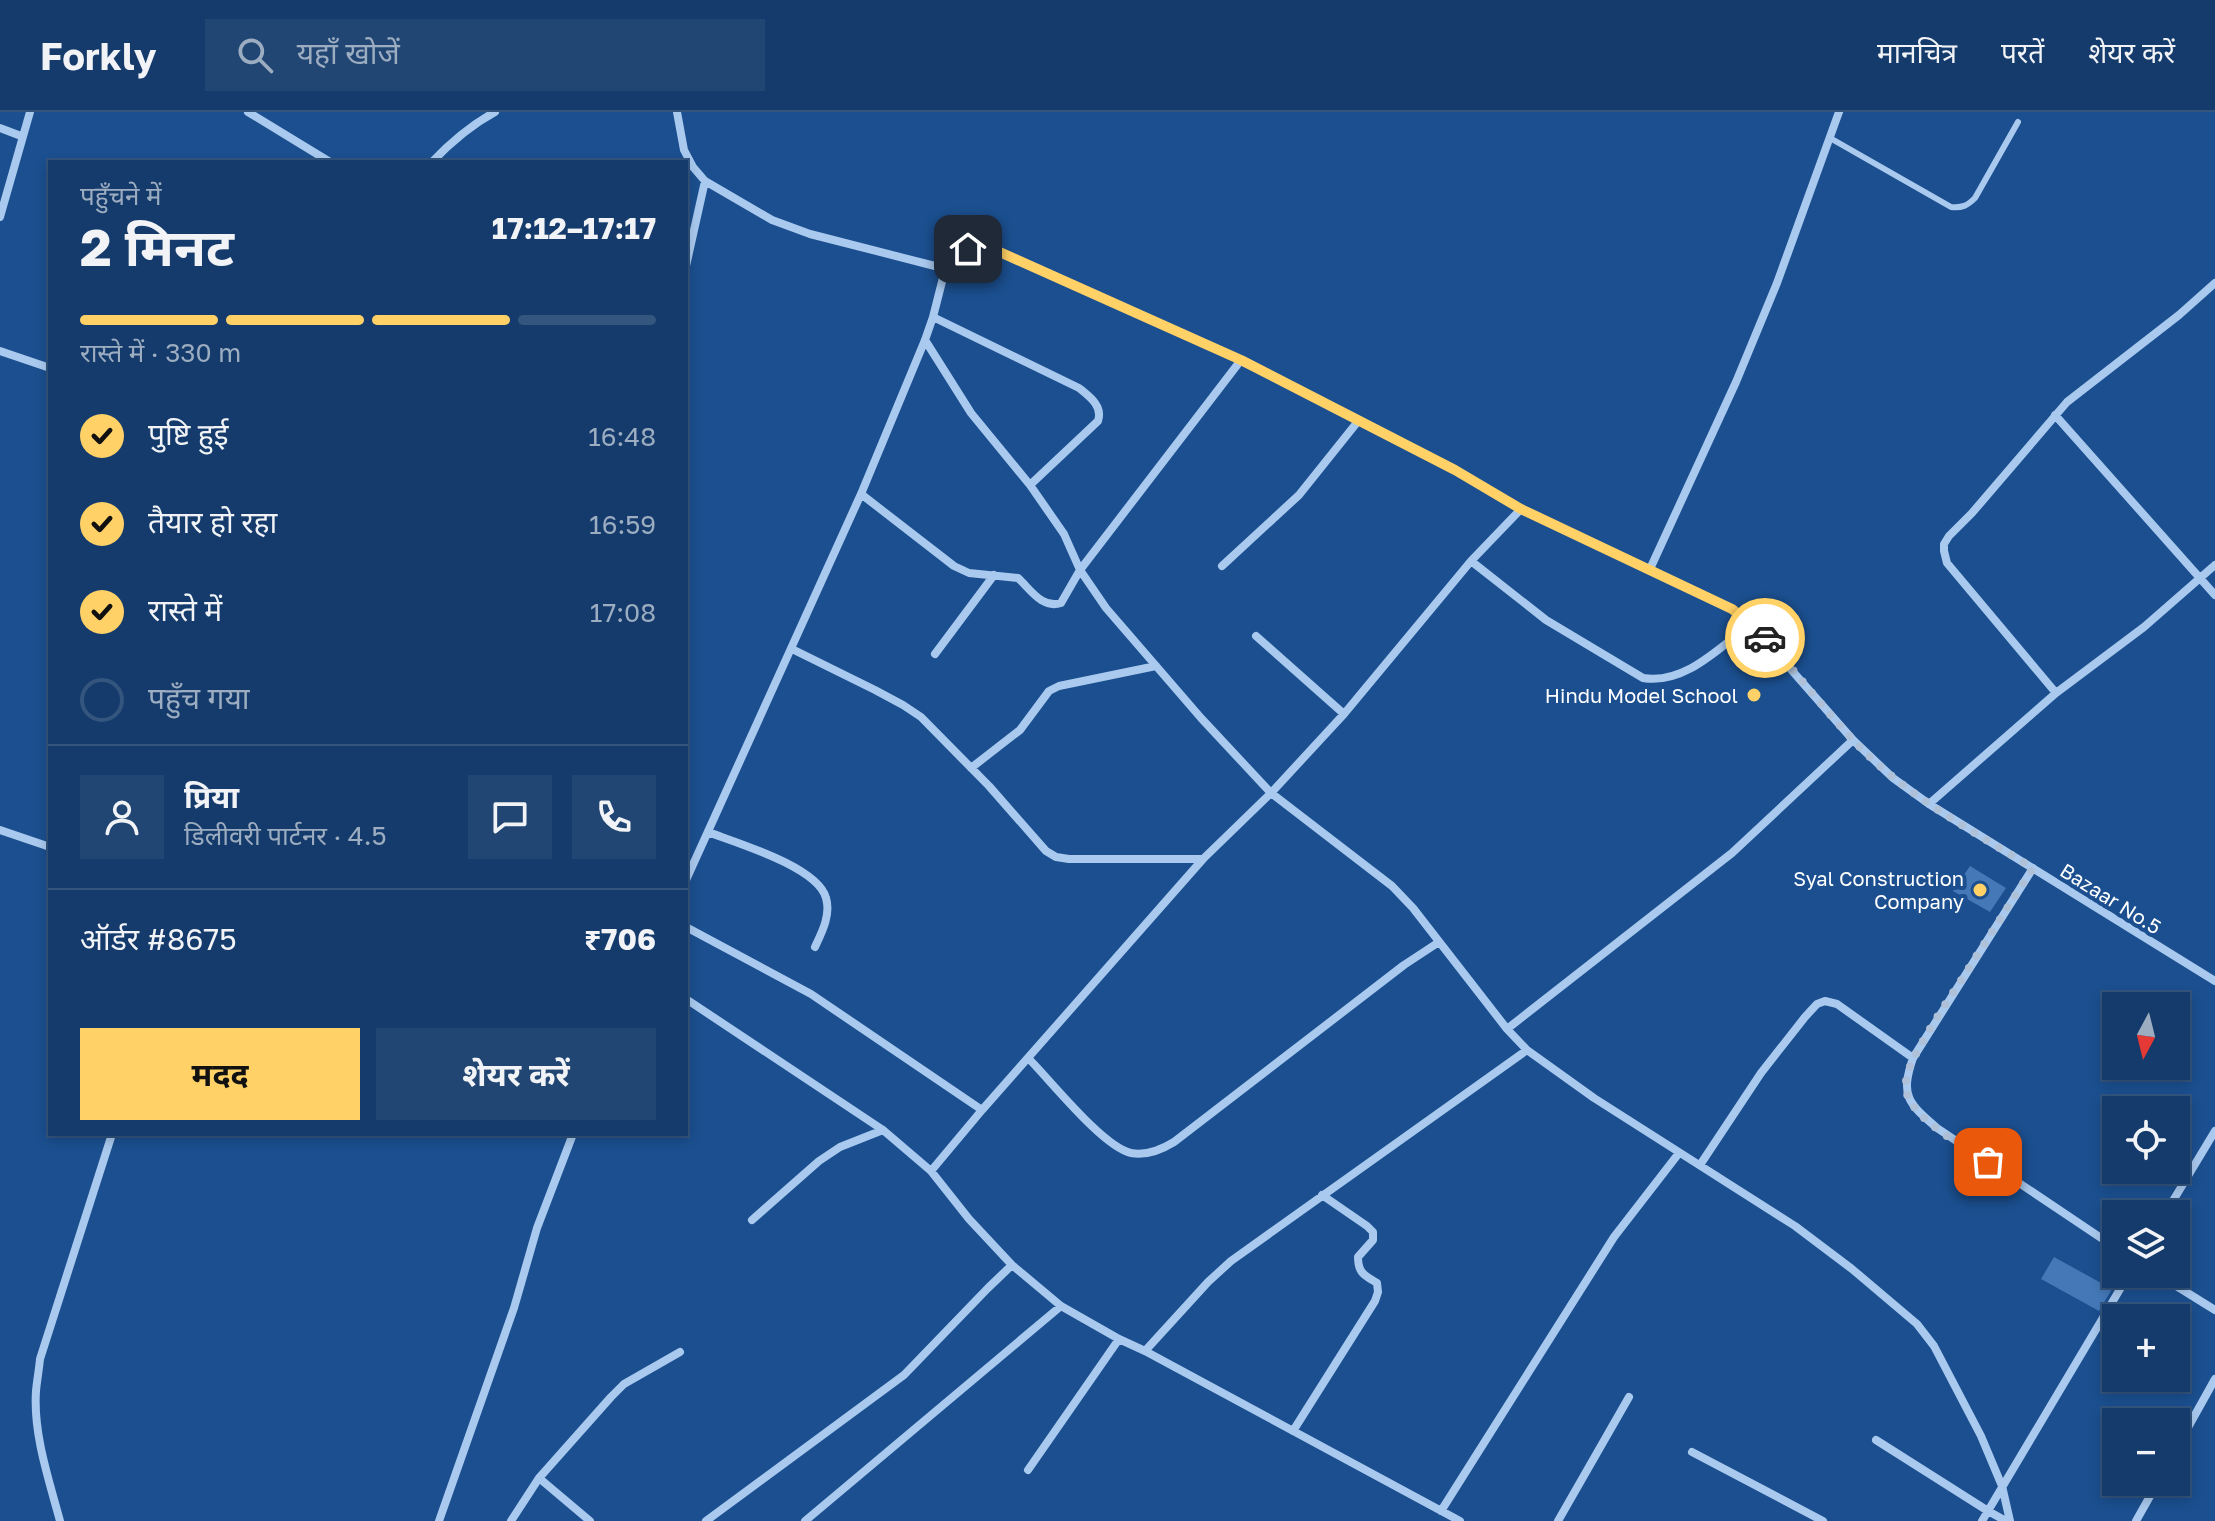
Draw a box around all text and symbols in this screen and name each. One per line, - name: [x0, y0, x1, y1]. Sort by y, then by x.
- search box: [205, 19, 765, 91]
- text: Forkly: [40, 33, 157, 78]
- icon: search: [233, 33, 277, 77]
- text: यहाँ खोजें: [297, 35, 400, 71]
- text: मानचित्र: [1877, 36, 1957, 69]
- text: परतें: [2001, 36, 2044, 69]
- text: शेयर करें: [2088, 36, 2175, 69]
- text: पहुँचने में: [80, 180, 162, 211]
- text: 17:12–17:17: [492, 210, 656, 246]
- text: 2 मिनट: [80, 215, 234, 277]
- pin: [934, 215, 1002, 283]
- icon: home: [946, 227, 990, 271]
- text: रास्ते में · 330 m: [80, 337, 241, 368]
- icon: check: [80, 414, 124, 458]
- text: पुष्टि हुई: [148, 416, 229, 452]
- text: 16:48: [588, 421, 656, 452]
- icon: check: [80, 502, 124, 546]
- text: तैयार हो रहा: [148, 504, 277, 540]
- text: 16:59: [589, 509, 656, 540]
- icon: check: [80, 590, 124, 634]
- text: रास्ते में: [148, 592, 222, 628]
- text: 17:08: [590, 597, 656, 628]
- courier: [1725, 598, 1805, 678]
- icon: car: [1743, 616, 1787, 660]
- text: पहुँच गया: [148, 680, 250, 716]
- place label: Hindu Model School: [1545, 683, 1738, 707]
- marker: Hindu Model School: [1745, 686, 1763, 704]
- button: person: [80, 775, 164, 859]
- button: chat: [468, 775, 552, 859]
- button: phone: [572, 775, 656, 859]
- text: प्रिया: [184, 779, 239, 815]
- text: डिलीवरी पार्टनर · 4.5: [184, 820, 387, 851]
- street label: Bazaar No.5: [2056, 857, 2166, 939]
- place label: Syal Construction Company: [1793, 866, 1964, 913]
- marker: Syal Construction Company: [1971, 881, 1989, 899]
- text: ऑर्डर #8675: [80, 921, 237, 957]
- text: ₹706: [584, 921, 656, 957]
- north arrow: [2102, 992, 2190, 1080]
- map controls: [2102, 992, 2190, 1496]
- button: मदद: [80, 1028, 360, 1120]
- button: शेयर करें: [376, 1028, 656, 1120]
- button: locate: [2102, 1096, 2190, 1184]
- pin: [1954, 1128, 2022, 1196]
- icon: bag: [1966, 1140, 2010, 1184]
- button: layers: [2102, 1200, 2190, 1288]
- button: +: [2102, 1304, 2190, 1392]
- button: −: [2102, 1408, 2190, 1496]

